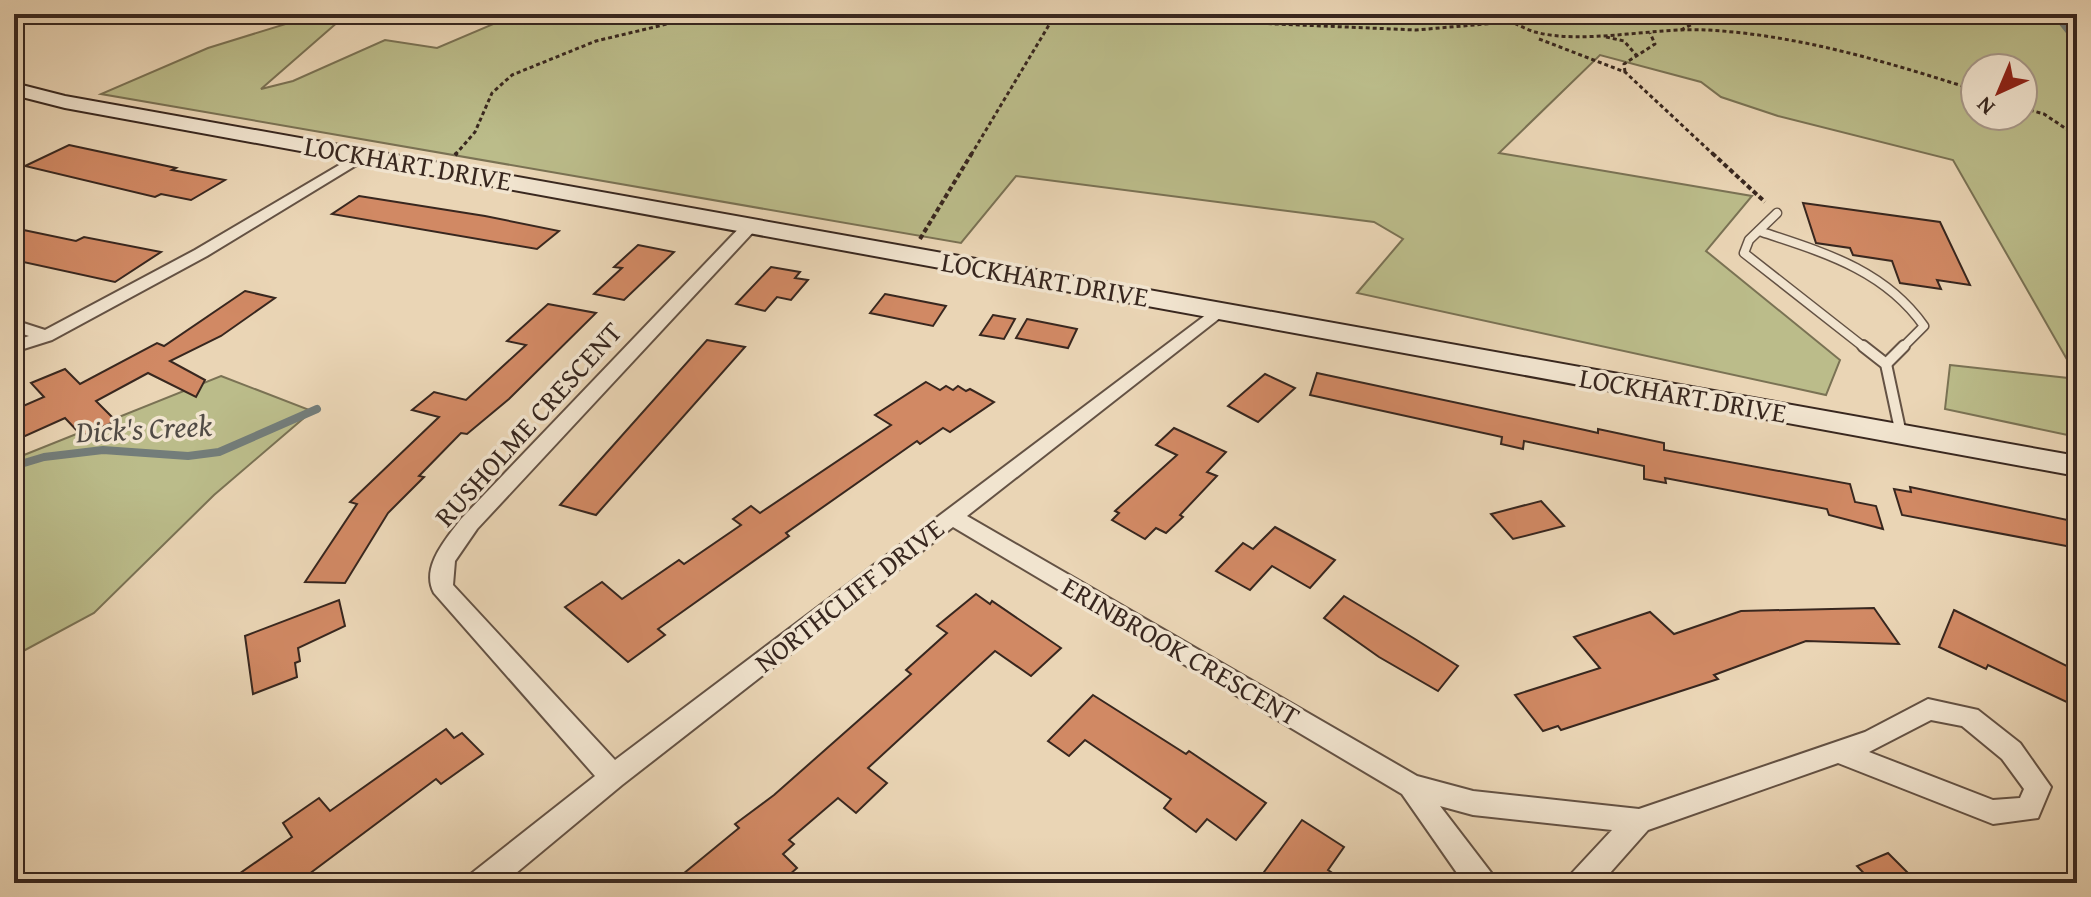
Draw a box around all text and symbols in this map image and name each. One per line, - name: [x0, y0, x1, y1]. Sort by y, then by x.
- north arrow: [1959, 52, 2039, 132]
- text: N: [1968, 90, 2002, 123]
- street label: LOCKHART DRIVE: [301, 124, 515, 201]
- street label: LOCKHART DRIVE: [938, 240, 1152, 317]
- street label: RUSHOLME CRESCENT: [424, 312, 631, 535]
- street label: LOCKHART DRIVE: [1576, 356, 1790, 433]
- water label: Dick's Creek: [74, 402, 213, 454]
- street label: NORTHCLIFF DRIVE: [745, 508, 952, 682]
- street label: ERINBROOK CRESCENT: [1055, 566, 1308, 736]

